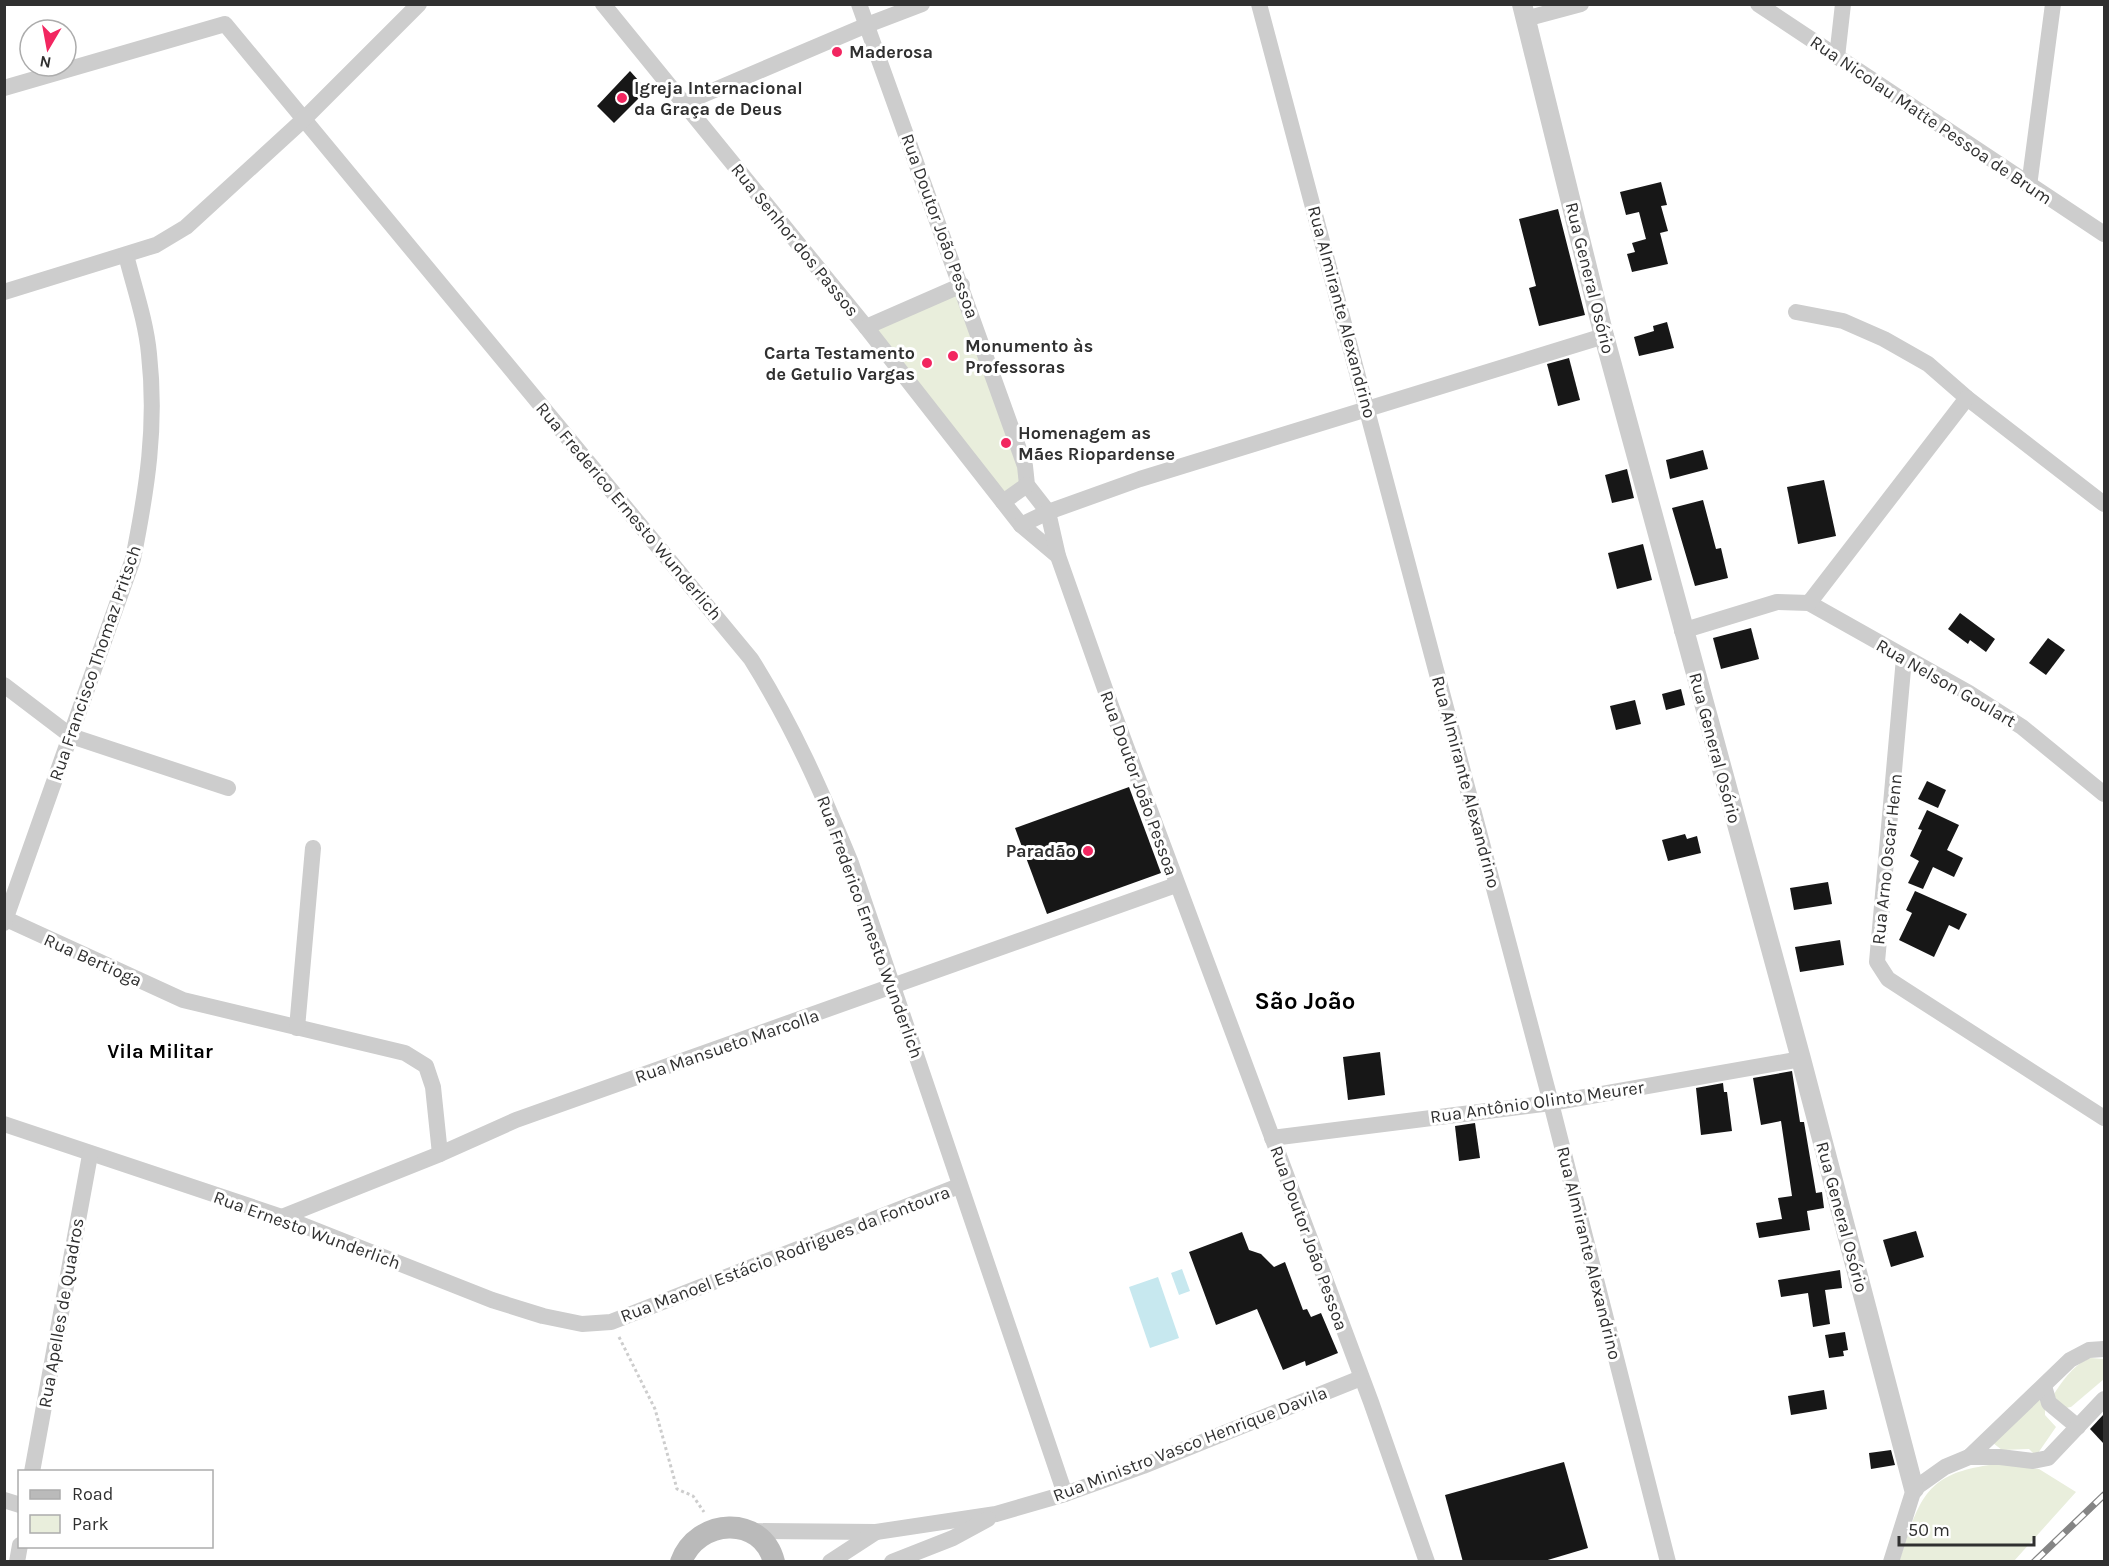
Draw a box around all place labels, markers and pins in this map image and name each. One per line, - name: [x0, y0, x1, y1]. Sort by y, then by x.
- place label: Maderosa: [849, 41, 933, 63]
- marker: Maderosa: [830, 45, 844, 59]
- place label: Igreja Internacional da Graça de Deus: [634, 77, 803, 120]
- marker: Igreja Internacional da Graça de Deus: [615, 91, 629, 105]
- place label: Monumento às Professoras: [965, 335, 1093, 378]
- place label: Carta Testamento de Getulio Vargas: [764, 342, 915, 385]
- marker: Monumento às Professoras: [946, 349, 960, 363]
- marker: Carta Testamento de Getulio Vargas: [920, 356, 934, 370]
- place label: Homenagem as Mães Riopardense: [1018, 422, 1175, 465]
- marker: Homenagem as Mães Riopardense: [999, 436, 1013, 450]
- place label: Paradão: [1006, 840, 1076, 862]
- marker: Paradão: [1081, 844, 1095, 858]

